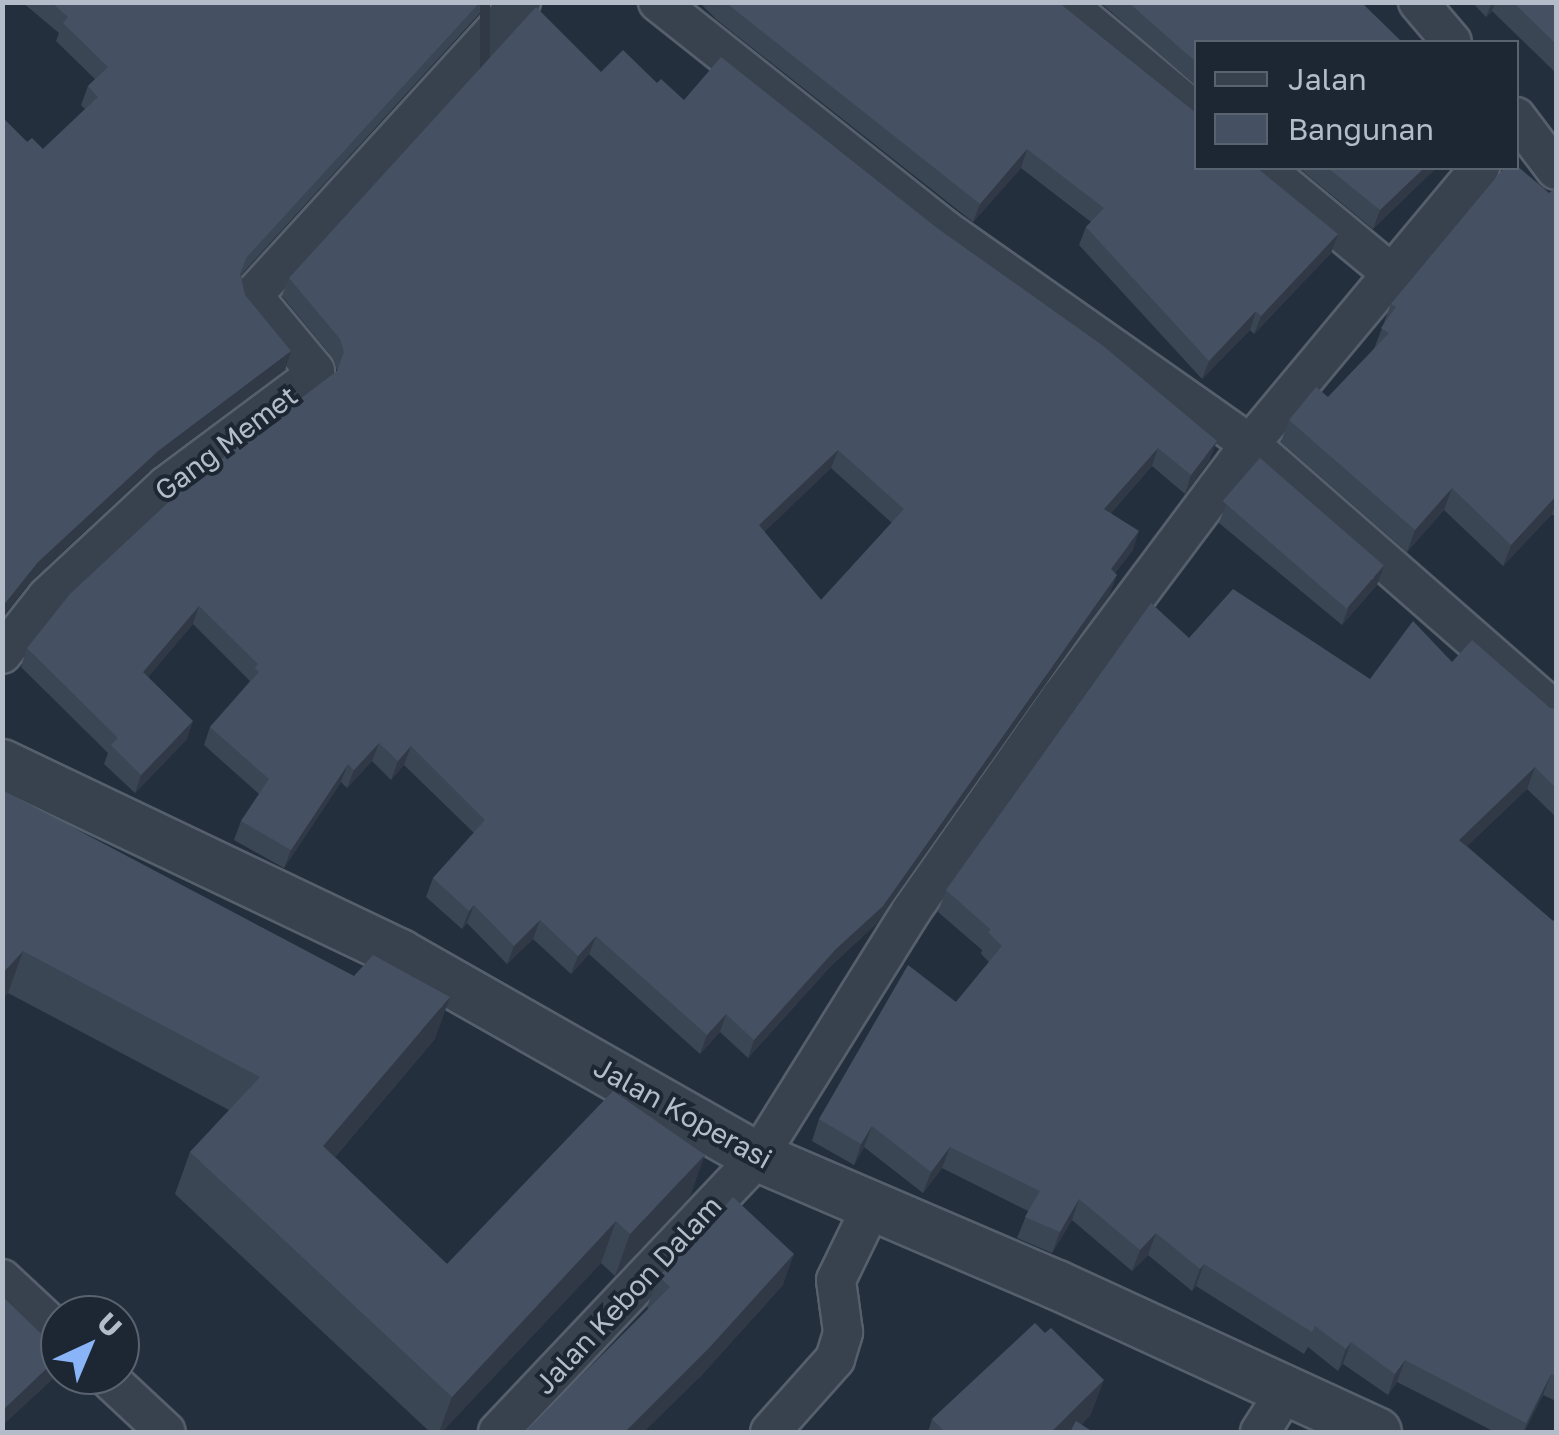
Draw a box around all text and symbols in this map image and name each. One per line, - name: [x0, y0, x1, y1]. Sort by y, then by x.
- legend: [1194, 40, 1519, 170]
- text: Jalan: [1288, 61, 1367, 97]
- text: Bangunan: [1288, 111, 1434, 147]
- street label: Gang Memet: [148, 379, 304, 507]
- street label: Jalan Koperasi: [588, 1050, 778, 1176]
- street label: Jalan Kebon Dalam: [528, 1189, 728, 1401]
- north arrow: [40, 1295, 140, 1395]
- text: U: [91, 1306, 129, 1343]

